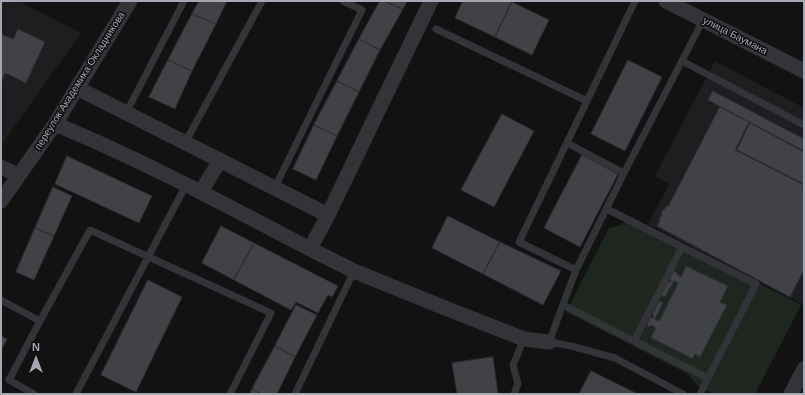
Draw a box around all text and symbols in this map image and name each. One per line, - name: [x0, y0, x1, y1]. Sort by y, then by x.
- street label: переулок Академика Окладникова: [32, 10, 128, 152]
- street label: улица Баумана: [701, 15, 769, 57]
- north arrow: [16, 339, 56, 379]
- text: N: [32, 341, 40, 353]

